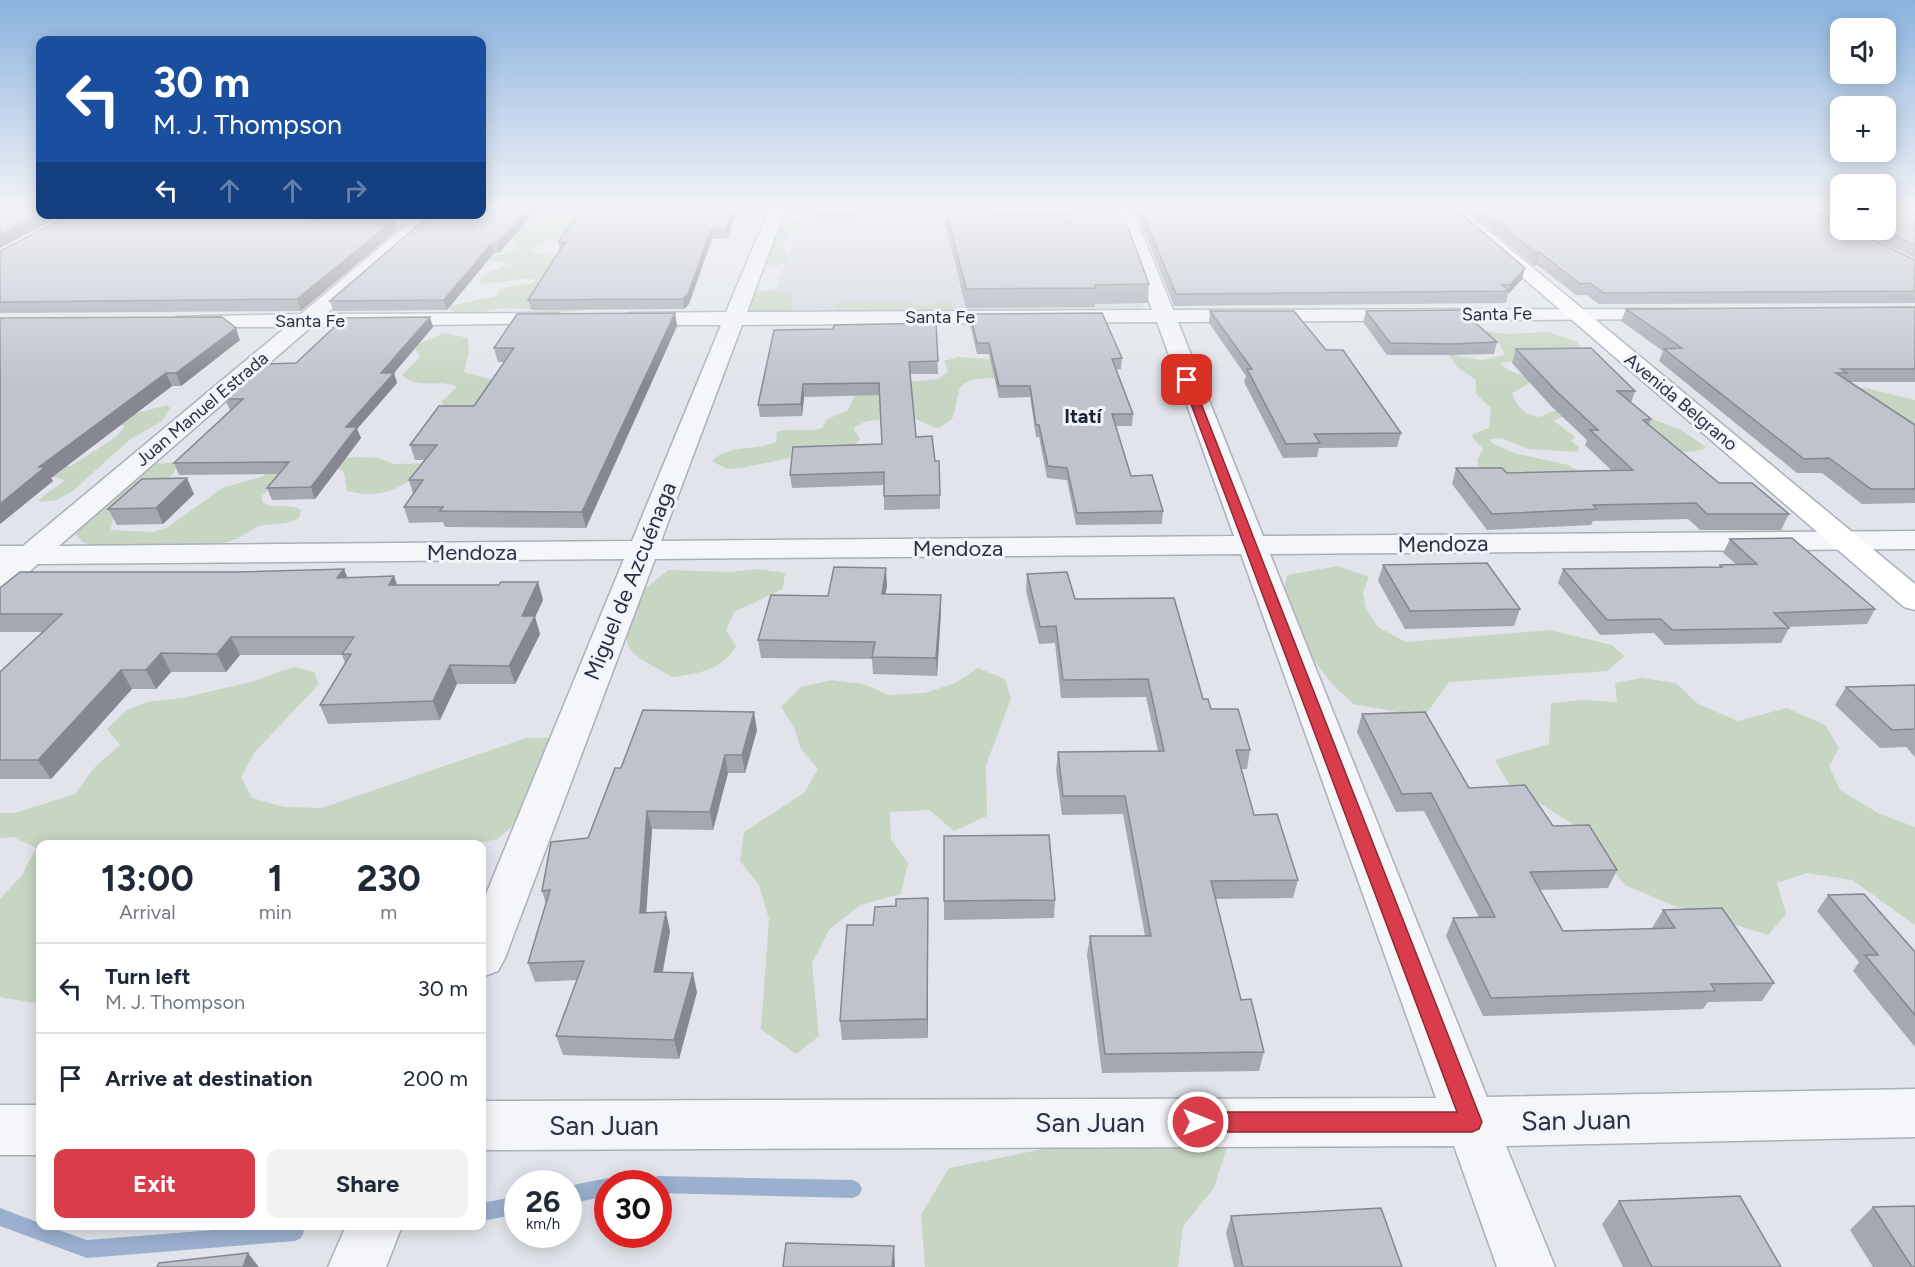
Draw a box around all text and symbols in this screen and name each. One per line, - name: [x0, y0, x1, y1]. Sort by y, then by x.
- map controls: [1830, 18, 1896, 240]
- button: sound: [1830, 18, 1896, 84]
- text: 30 m: [153, 57, 250, 108]
- icon: left: [54, 60, 132, 138]
- button: +: [1830, 96, 1896, 162]
- text: M. J. Thompson: [153, 108, 342, 141]
- icon: left: [150, 174, 183, 207]
- icon: ahead: [213, 174, 246, 207]
- icon: ahead: [276, 174, 309, 207]
- icon: right: [339, 174, 372, 207]
- button: −: [1830, 174, 1896, 240]
- street label: Santa Fe: [1462, 302, 1532, 326]
- street label: Santa Fe: [905, 306, 975, 328]
- street label: Santa Fe: [275, 310, 345, 332]
- street label: Juan Manuel Estrada: [131, 347, 273, 471]
- street label: Avenida Belgrano: [1620, 348, 1742, 456]
- pin: [1161, 354, 1212, 405]
- icon: arrive: [1170, 363, 1203, 396]
- district label: Itatí: [1064, 404, 1104, 428]
- street label: Miguel de Azcuénaga: [578, 478, 682, 684]
- street label: Mendoza: [1397, 530, 1489, 558]
- street label: Mendoza: [913, 535, 1003, 562]
- street label: Mendoza: [427, 539, 517, 566]
- text: 13:00: [101, 857, 194, 900]
- text: 1: [268, 857, 283, 900]
- text: 230: [357, 857, 421, 900]
- text: Arrival: [119, 900, 176, 924]
- text: min: [259, 900, 292, 924]
- text: m: [380, 900, 397, 924]
- text: Turn left: [105, 963, 191, 990]
- icon: left: [54, 972, 87, 1005]
- text: 30 m: [418, 975, 468, 1002]
- text: M. J. Thompson: [105, 990, 245, 1014]
- icon: arrive: [54, 1062, 87, 1095]
- text: Arrive at destination: [105, 1065, 313, 1092]
- text: 200 m: [403, 1065, 468, 1092]
- position arrow: [1166, 1090, 1230, 1154]
- street label: San Juan: [1521, 1103, 1631, 1137]
- street label: San Juan: [1035, 1106, 1145, 1139]
- street label: San Juan: [549, 1109, 659, 1142]
- button: Exit: [54, 1149, 255, 1218]
- button: Share: [267, 1149, 468, 1218]
- speed limit sign: 30: [594, 1170, 672, 1248]
- text: 26: [526, 1183, 560, 1220]
- text: km/h: [526, 1215, 560, 1233]

